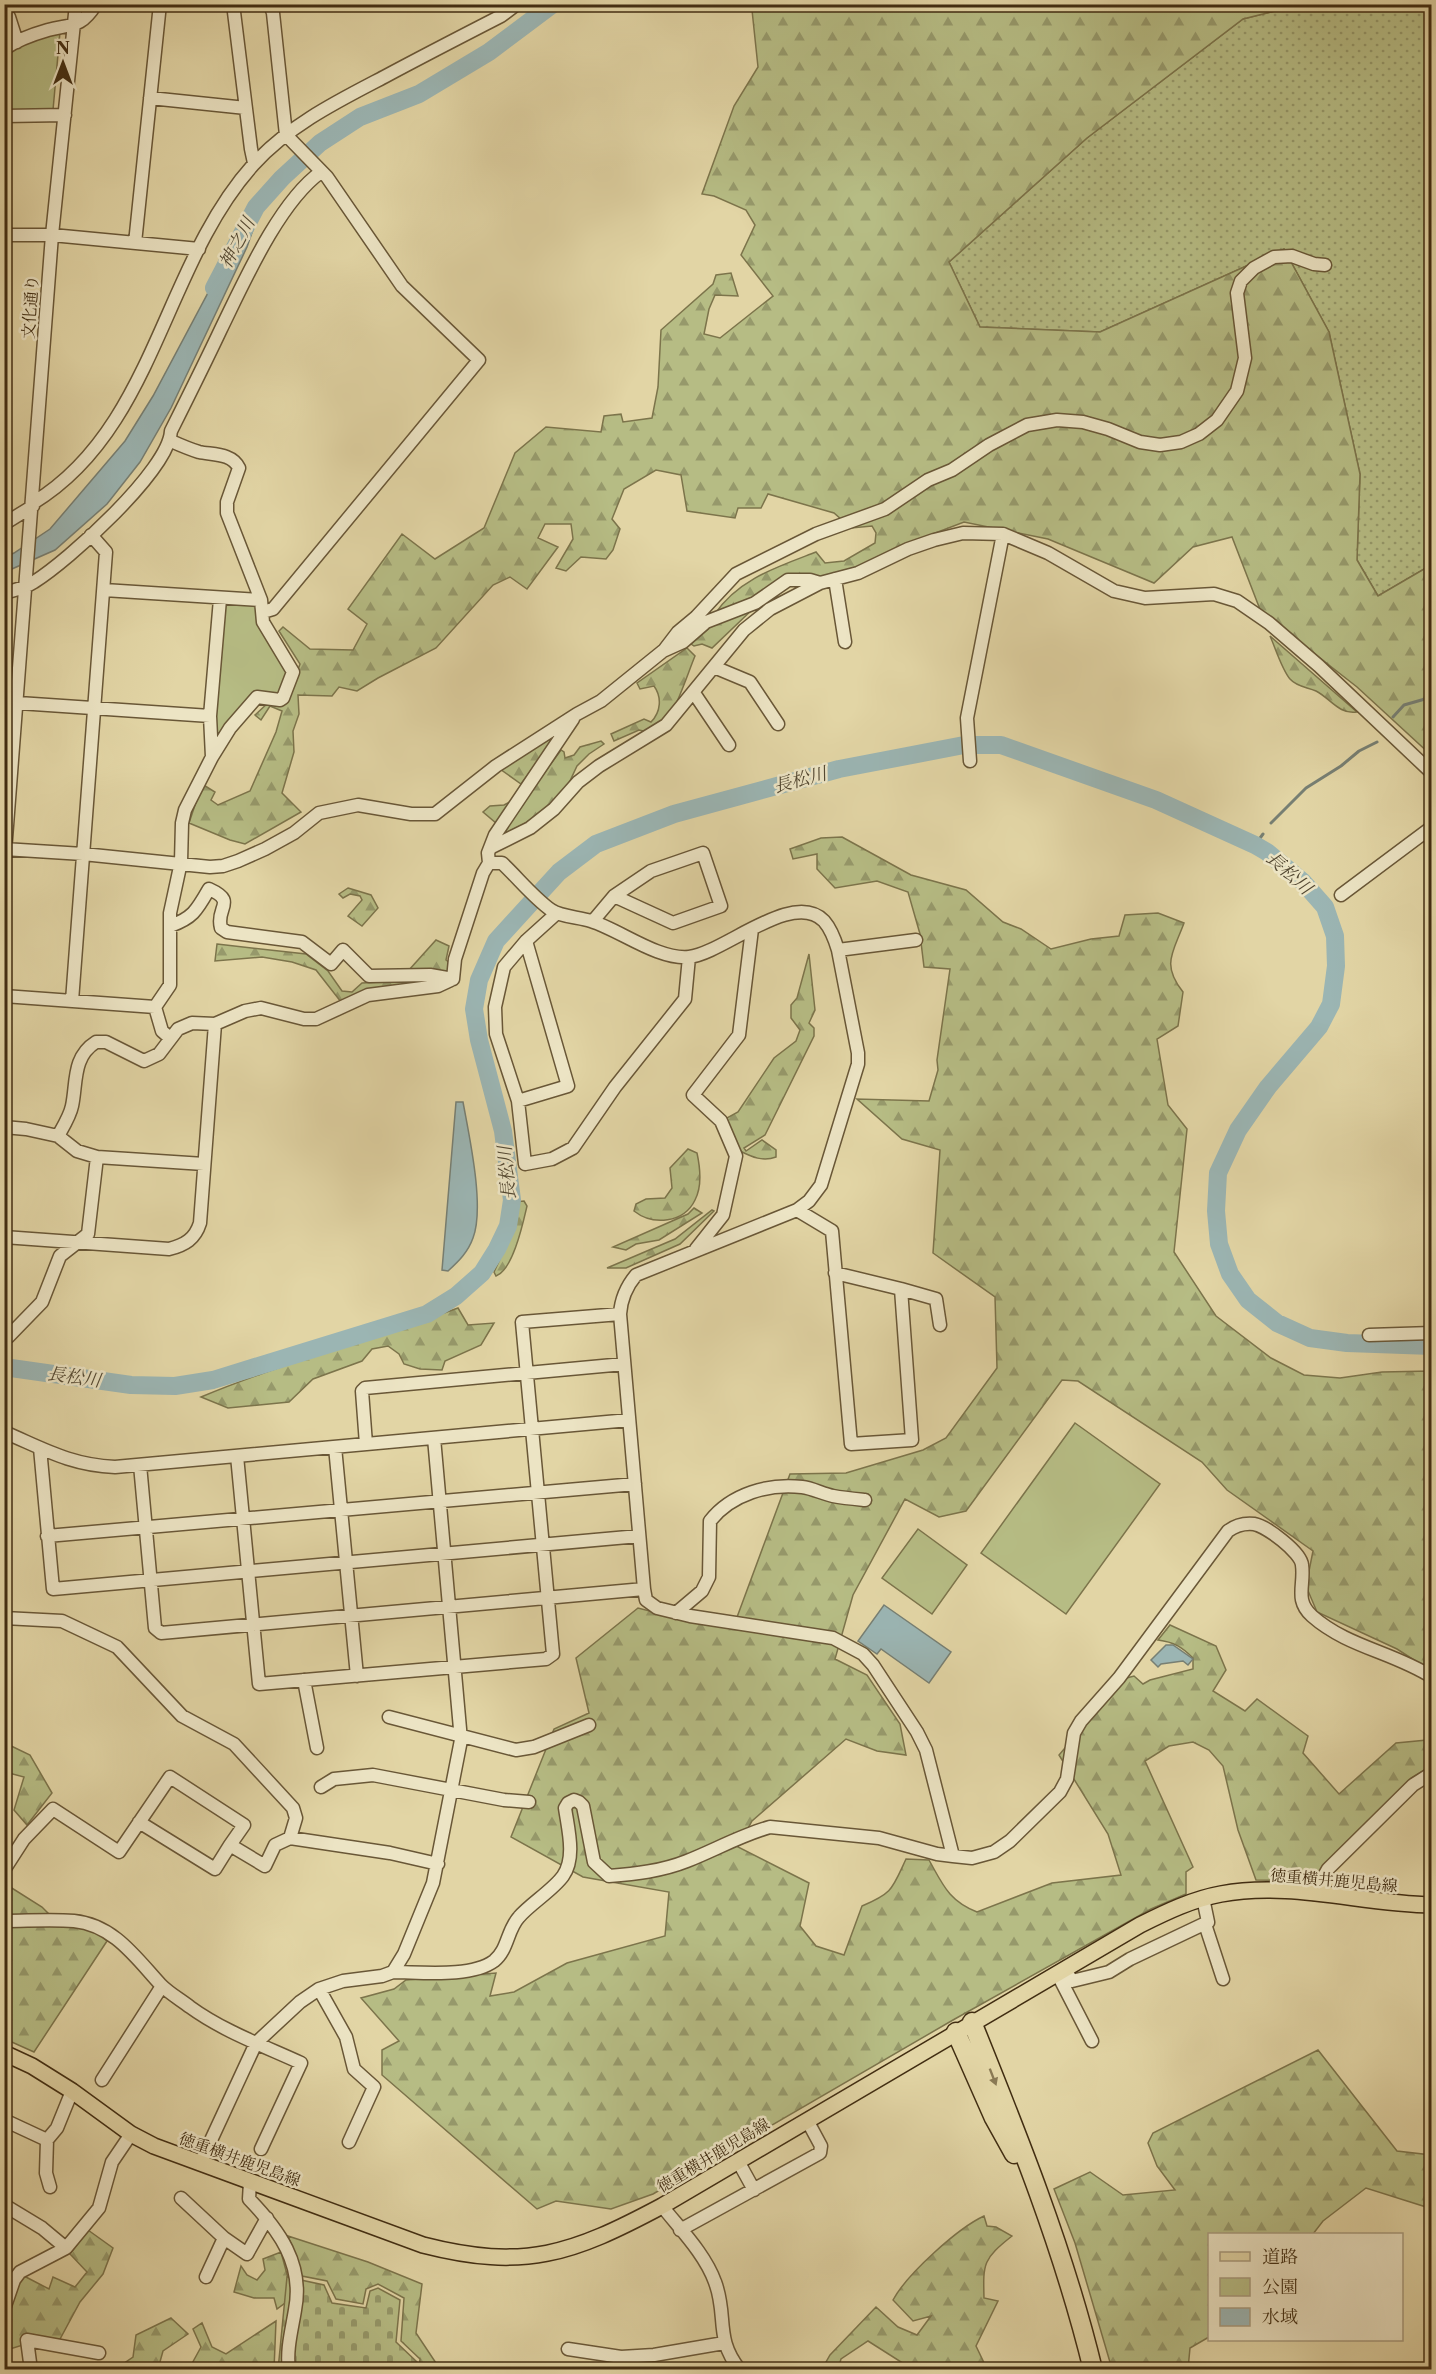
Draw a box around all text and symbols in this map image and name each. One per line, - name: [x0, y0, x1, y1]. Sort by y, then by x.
- north arrow: [33, 33, 93, 93]
- text: N: [56, 38, 70, 58]
- water label: 神之川: [215, 212, 260, 272]
- street label: 文化通り: [18, 274, 42, 340]
- water label: 長松川: [771, 762, 831, 798]
- water label: 長松川: [1262, 847, 1318, 901]
- water label: 長松川: [494, 1143, 520, 1201]
- water label: 長松川: [46, 1362, 104, 1392]
- street label: 徳重横井鹿児島線: [1269, 1864, 1399, 1896]
- one-way arrow: [989, 2068, 999, 2086]
- street label: 徳重横井鹿児島線: [653, 2113, 773, 2197]
- street label: 徳重横井鹿児島線: [176, 2128, 304, 2190]
- legend: [1208, 2233, 1403, 2341]
- text: 道路: [1262, 2246, 1298, 2268]
- text: 公園: [1262, 2276, 1298, 2298]
- text: 水域: [1262, 2306, 1298, 2328]

